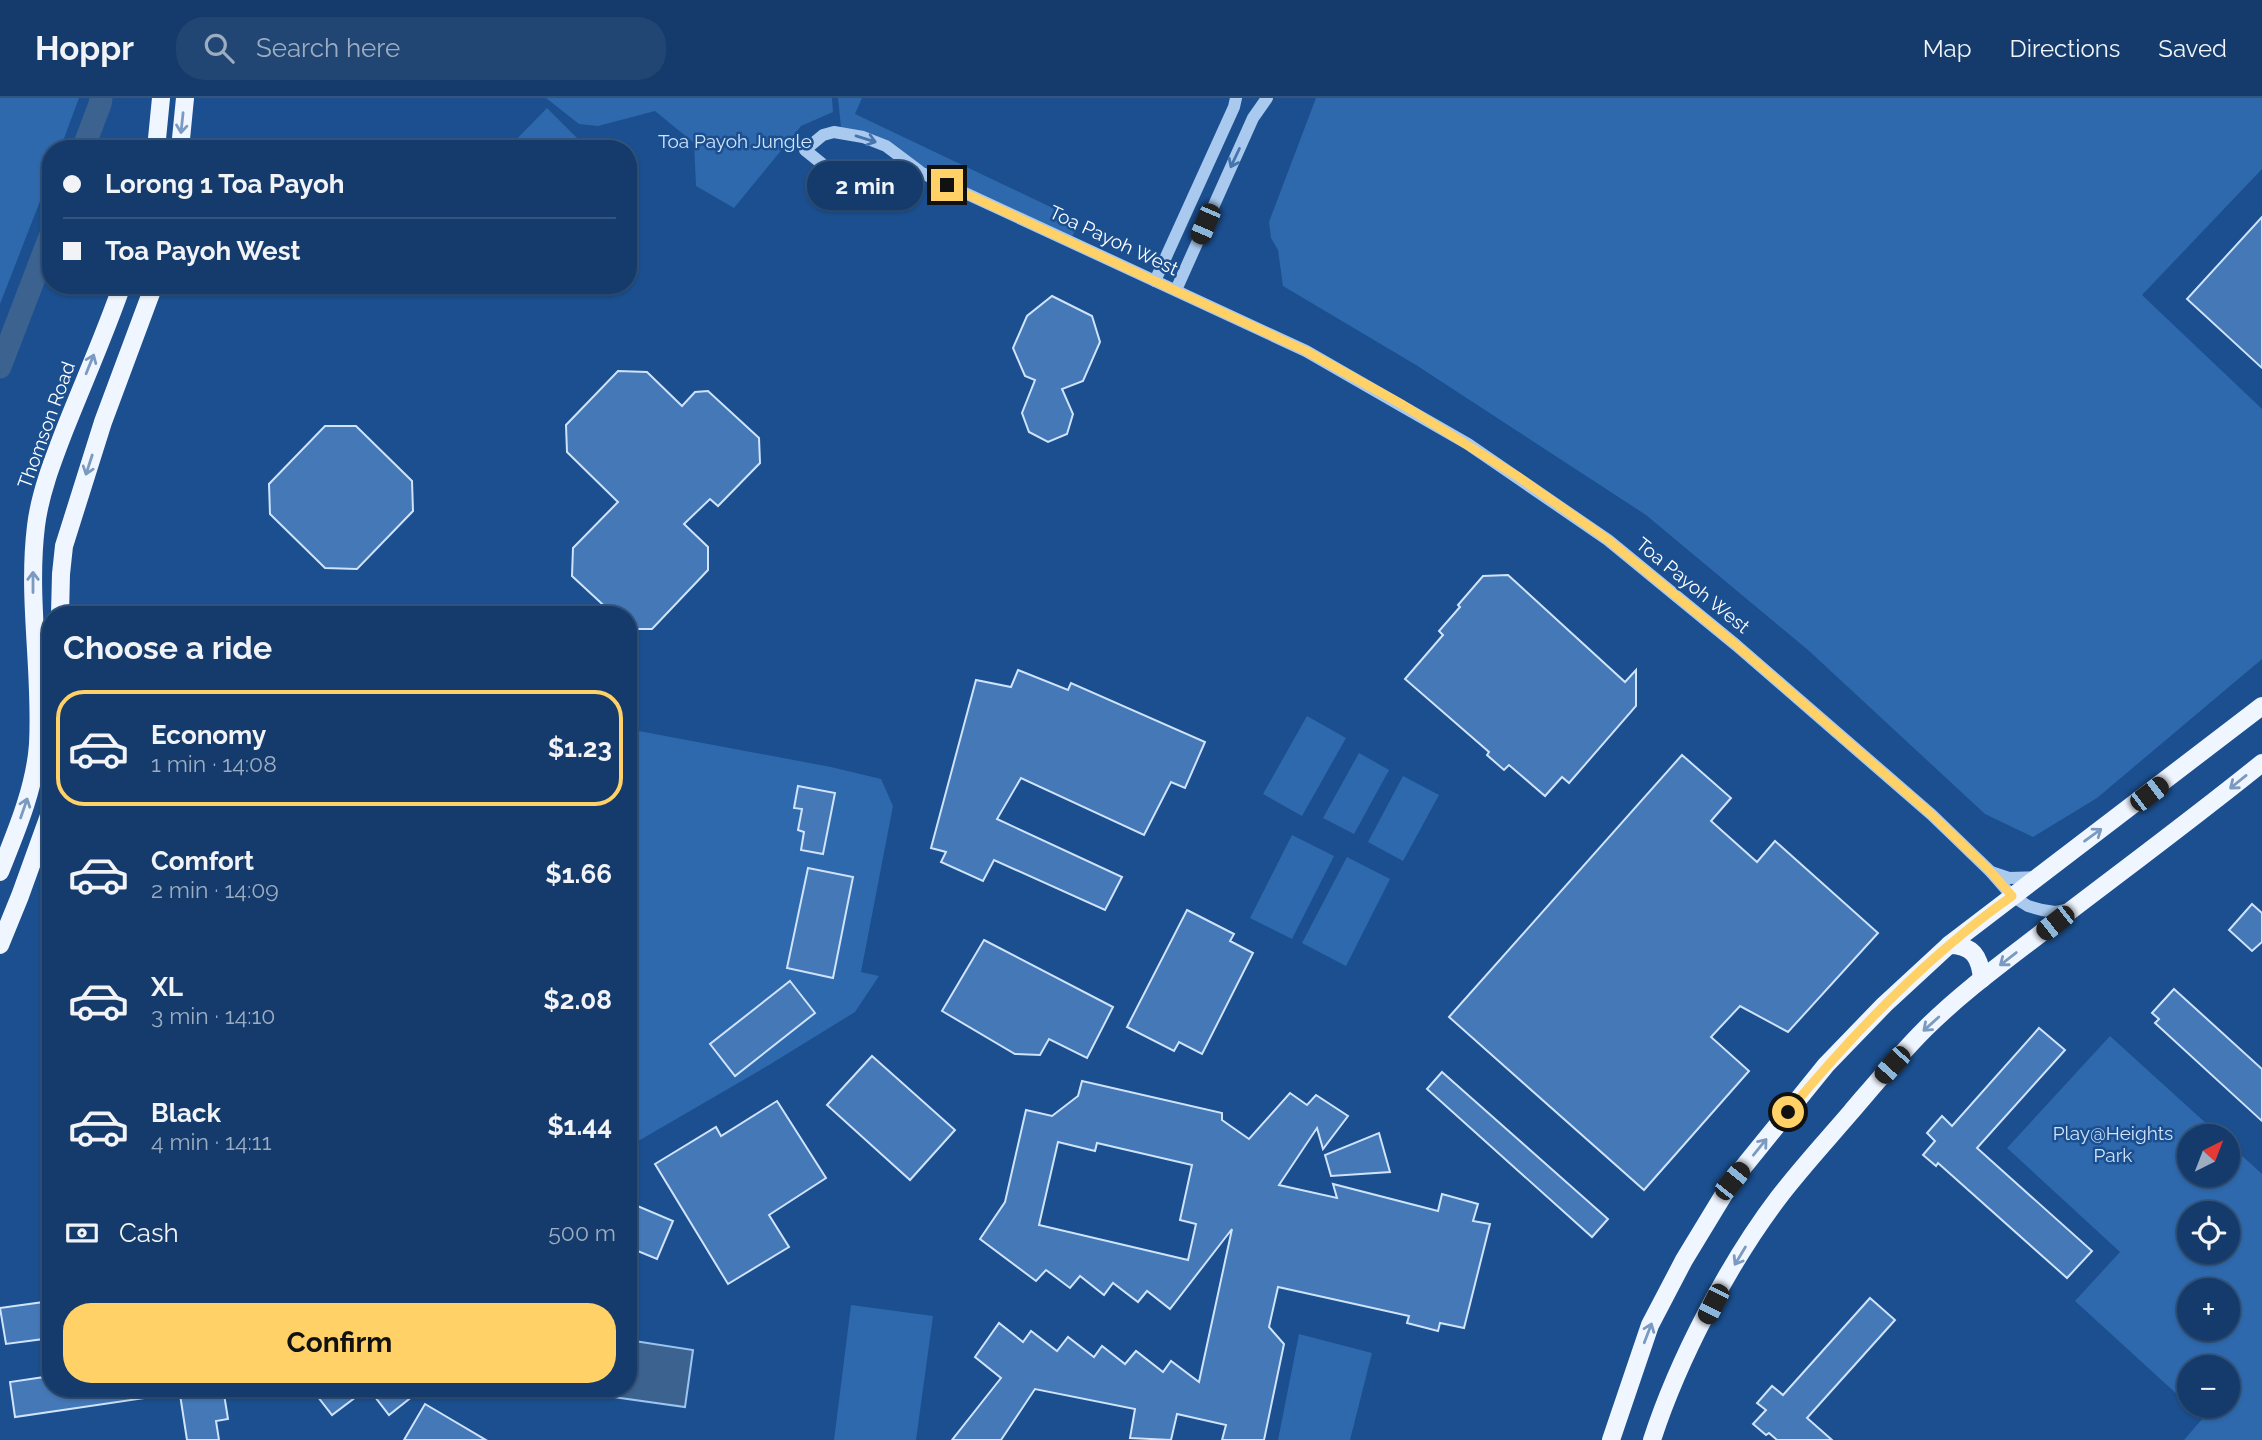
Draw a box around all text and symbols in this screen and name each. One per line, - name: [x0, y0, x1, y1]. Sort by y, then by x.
- search box: [176, 17, 666, 80]
- text: Hoppr: [35, 29, 134, 68]
- icon: search: [200, 29, 238, 67]
- text: Search here: [256, 33, 400, 63]
- text: Map: [1923, 34, 1972, 63]
- text: Directions: [2010, 34, 2120, 63]
- text: Saved: [2158, 34, 2227, 63]
- one-way arrow: [176, 112, 189, 134]
- park label: Toa Payoh Jungle: [658, 130, 812, 152]
- one-way arrow: [854, 134, 876, 147]
- one-way arrow: [1227, 147, 1241, 168]
- callout: 2 min: [807, 160, 922, 210]
- text: Lorong 1 Toa Payoh: [105, 169, 344, 199]
- route end: [931, 169, 963, 201]
- text: 2 min: [835, 172, 895, 199]
- street label: Toa Payoh West: [1046, 201, 1182, 280]
- car: [1188, 201, 1223, 247]
- text: Toa Payoh West: [105, 236, 300, 266]
- one-way arrow: [85, 354, 98, 376]
- street label: Thomson Road: [13, 359, 79, 491]
- one-way arrow: [82, 453, 94, 475]
- street label: Toa Payoh West: [1632, 533, 1755, 638]
- one-way arrow: [26, 571, 39, 594]
- text: Choose a ride: [63, 629, 272, 666]
- icon: car: [67, 717, 130, 780]
- text: Economy: [151, 720, 266, 750]
- text: $1.23: [548, 733, 612, 763]
- text: 1 min · 14:08: [151, 750, 277, 777]
- car: [2126, 773, 2173, 815]
- one-way arrow: [2230, 774, 2248, 790]
- one-way arrow: [18, 797, 31, 819]
- one-way arrow: [2083, 828, 2102, 843]
- icon: car: [67, 843, 130, 906]
- text: Comfort: [151, 846, 254, 876]
- text: $1.66: [545, 859, 612, 889]
- text: 2 min · 14:09: [151, 876, 279, 903]
- car: [2032, 902, 2079, 944]
- one-way arrow: [1999, 951, 2018, 966]
- icon: car: [67, 969, 130, 1032]
- text: XL: [151, 972, 183, 1002]
- text: $2.08: [543, 985, 612, 1015]
- text: 3 min · 14:10: [151, 1002, 275, 1029]
- one-way arrow: [1922, 1016, 1940, 1032]
- car: [1871, 1042, 1914, 1088]
- icon: car: [67, 1095, 130, 1158]
- route start: [1772, 1096, 1804, 1128]
- text: Black: [151, 1098, 221, 1128]
- text: $1.44: [547, 1111, 612, 1141]
- park label: Play@Heights Park: [2053, 1122, 2173, 1166]
- north arrow: [2177, 1124, 2240, 1186]
- map controls: [2177, 1124, 2240, 1418]
- text: 4 min · 14:11: [151, 1128, 271, 1155]
- one-way arrow: [1752, 1138, 1768, 1156]
- car: [1711, 1158, 1754, 1204]
- button: locate: [2177, 1201, 2240, 1264]
- icon: cash: [63, 1214, 101, 1252]
- text: Cash: [119, 1218, 179, 1248]
- text: 500 m: [548, 1219, 616, 1246]
- one-way arrow: [1732, 1245, 1746, 1265]
- button: +: [2177, 1278, 2240, 1341]
- car: [1695, 1281, 1732, 1327]
- button: Confirm: [63, 1303, 616, 1383]
- one-way arrow: [1642, 1323, 1655, 1345]
- button: −: [2177, 1355, 2240, 1418]

